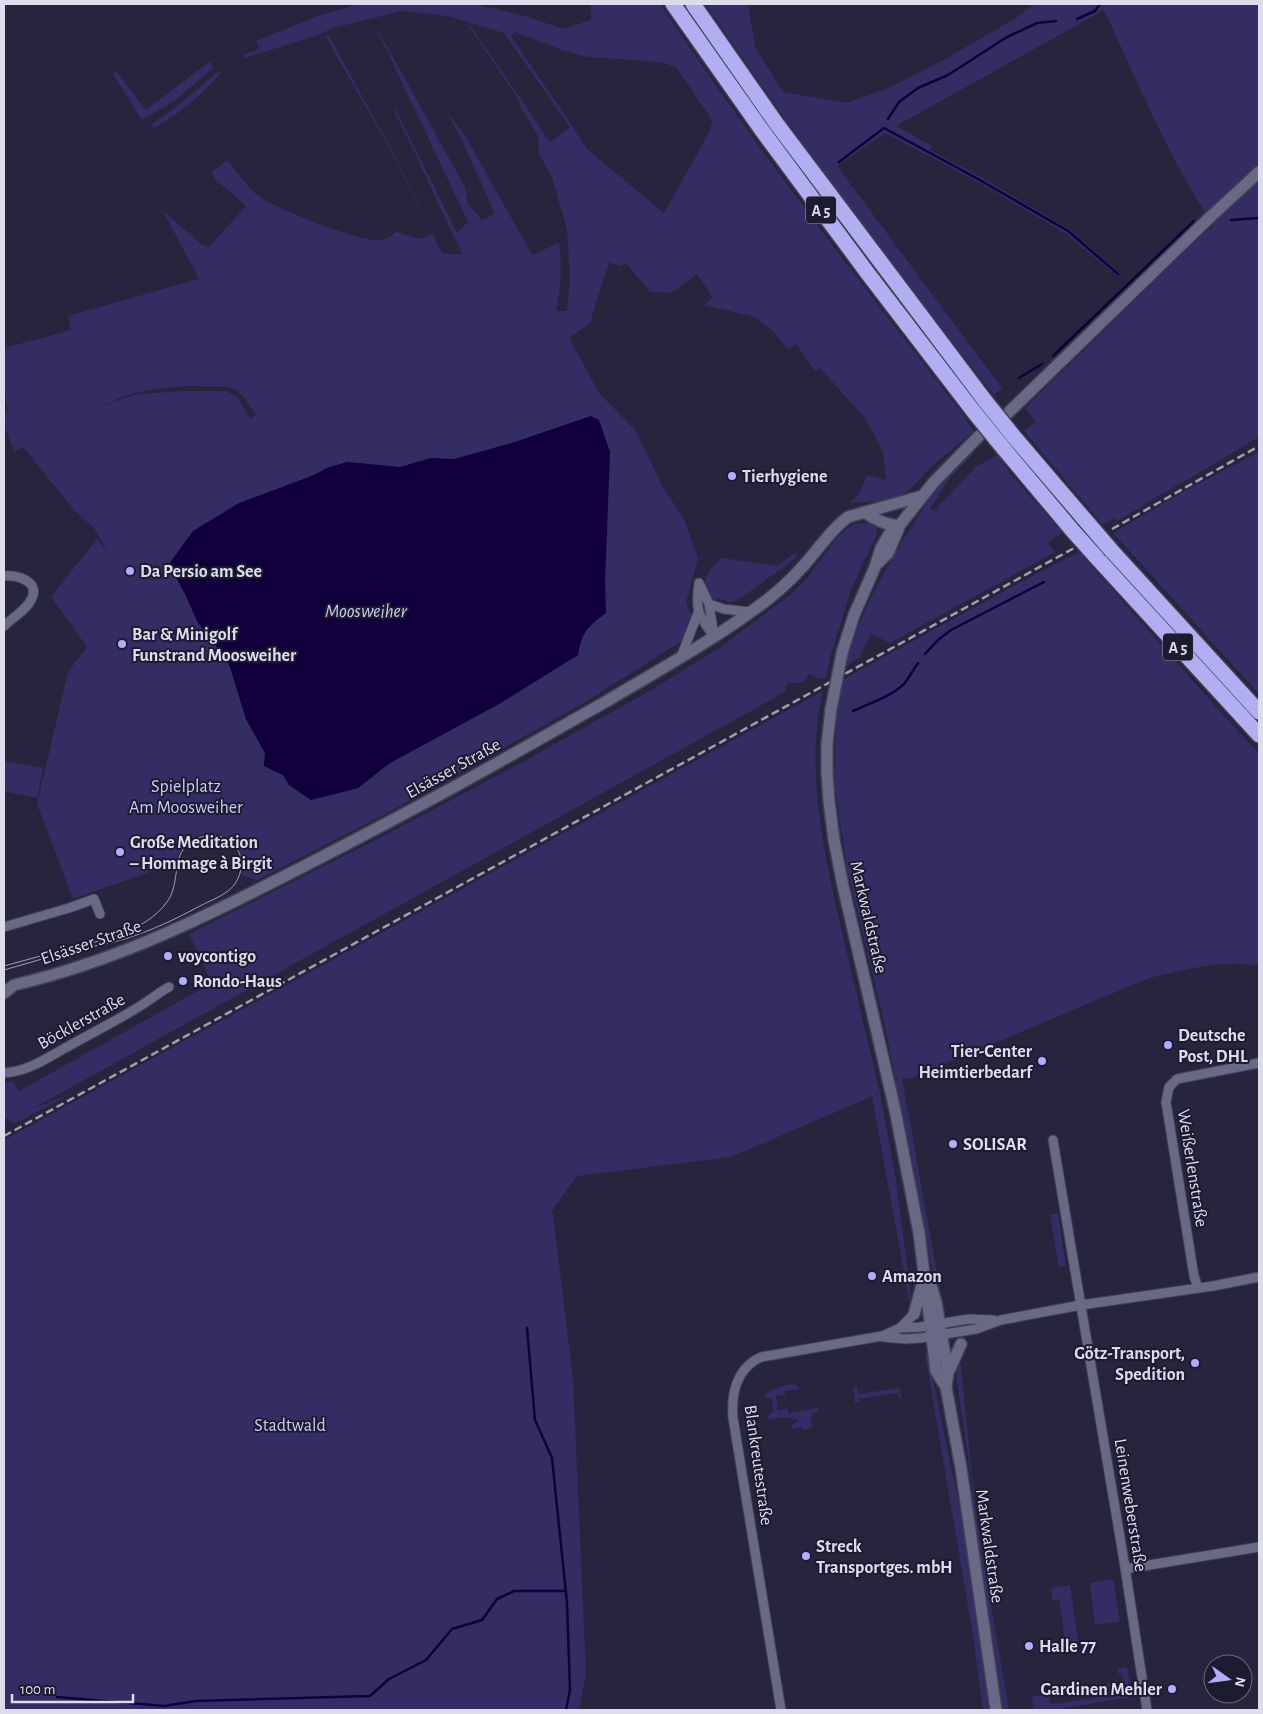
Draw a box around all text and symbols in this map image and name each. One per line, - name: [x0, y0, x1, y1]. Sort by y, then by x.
- road number: A 5: [806, 196, 836, 224]
- place label: Tierhygiene: [742, 468, 828, 486]
- marker: Tierhygiene: [726, 470, 738, 482]
- place label: Da Persio am See: [140, 563, 262, 581]
- marker: Da Persio am See: [124, 565, 136, 577]
- water label: Moosweiher: [325, 602, 408, 621]
- place label: Bar & Minigolf Funstrand Moosweiher: [132, 626, 297, 665]
- road number: A 5: [1163, 634, 1193, 660]
- marker: Bar & Minigolf Funstrand Moosweiher: [116, 638, 128, 650]
- street label: Elsässer Straße: [403, 736, 504, 802]
- park label: Spielplatz Am Moosweiher: [129, 778, 243, 817]
- place label: Große Meditation – Hommage à Birgit: [129, 834, 272, 873]
- marker: Große Meditation – Hommage à Birgit: [114, 846, 126, 858]
- street label: Markwaldstraße: [846, 859, 890, 975]
- street label: Elsässer Straße: [39, 917, 144, 969]
- place label: voycontigo: [178, 948, 256, 966]
- marker: voycontigo: [162, 950, 174, 962]
- place label: Rondo-Haus: [193, 973, 282, 991]
- marker: Rondo-Haus: [177, 975, 189, 987]
- street label: Böcklerstraße: [35, 991, 128, 1053]
- place label: Deutsche Post, DHL: [1178, 1027, 1248, 1066]
- marker: Deutsche Post, DHL: [1162, 1039, 1174, 1051]
- place label: Tier-Center Heimtierbedarf: [919, 1043, 1034, 1082]
- marker: Tier-Center Heimtierbedarf: [1036, 1055, 1048, 1067]
- street label: Weißerlenstraße: [1174, 1108, 1210, 1228]
- place label: SOLISAR: [963, 1136, 1027, 1154]
- marker: SOLISAR: [947, 1138, 959, 1150]
- place label: Amazon: [882, 1268, 942, 1286]
- marker: Amazon: [866, 1270, 878, 1282]
- place label: Götz-Transport, Spedition: [1074, 1345, 1185, 1384]
- marker: Götz-Transport, Spedition: [1189, 1357, 1201, 1369]
- street label: Blankreutestraße: [741, 1404, 775, 1527]
- park label: Stadtwald: [254, 1417, 326, 1435]
- street label: Leinenweberstraße: [1111, 1437, 1149, 1573]
- street label: Markwaldstraße: [972, 1488, 1006, 1604]
- place label: Streck Transportges. mbH: [816, 1538, 952, 1577]
- marker: Streck Transportges. mbH: [800, 1550, 812, 1562]
- place label: Halle 77: [1039, 1638, 1096, 1656]
- marker: Halle 77: [1023, 1640, 1035, 1652]
- north arrow: [1203, 1654, 1253, 1704]
- scale bar: [12, 1672, 134, 1704]
- text: N: [1232, 1675, 1248, 1688]
- place label: Gardinen Mehler: [1041, 1681, 1163, 1699]
- text: 100 m: [20, 1682, 55, 1697]
- marker: Gardinen Mehler: [1166, 1683, 1178, 1695]

